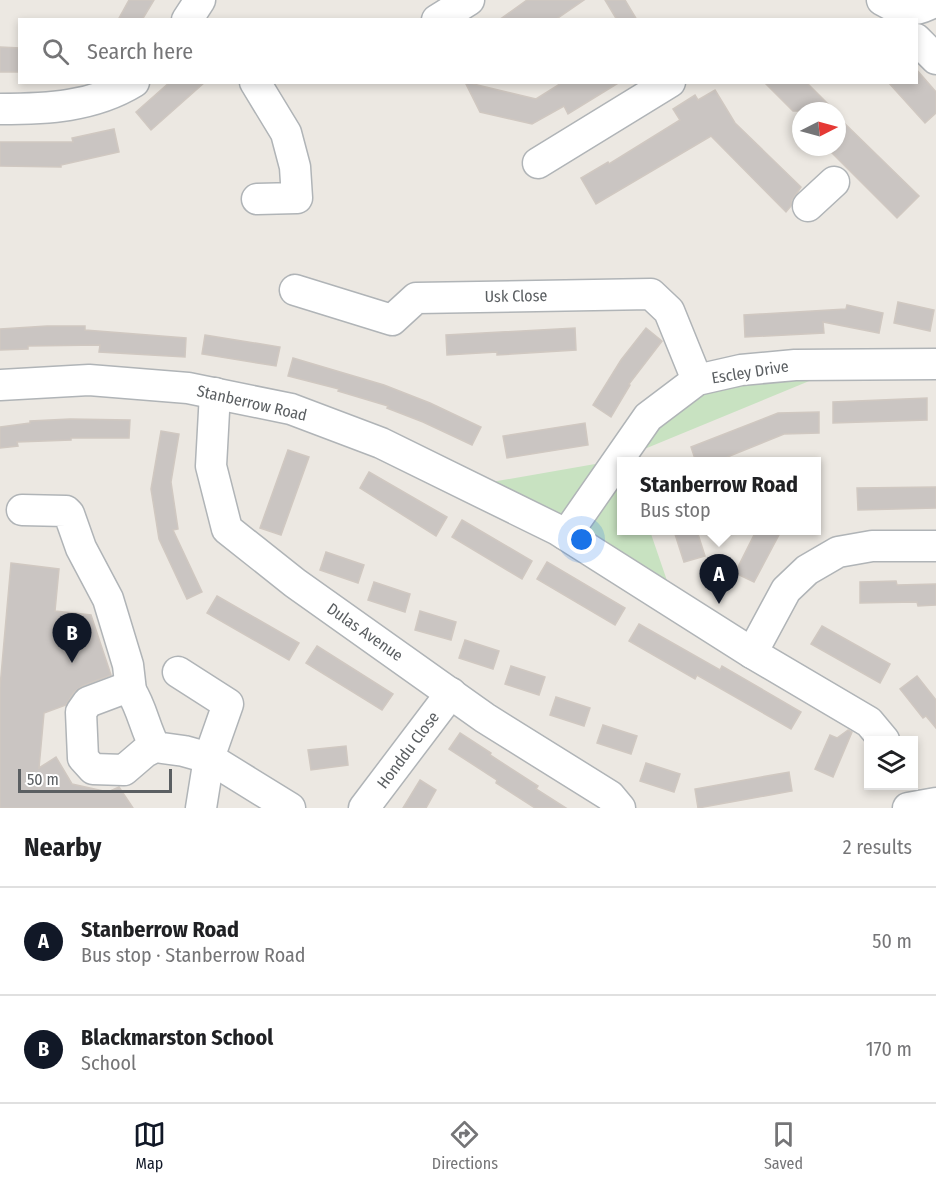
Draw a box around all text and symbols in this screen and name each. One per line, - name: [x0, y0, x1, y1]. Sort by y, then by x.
- search box: [18, 18, 918, 84]
- icon: search: [39, 35, 72, 68]
- text: Search here: [87, 38, 193, 65]
- north arrow: [792, 102, 846, 156]
- street label: Usk Close: [485, 286, 548, 306]
- street label: Escley Drive: [710, 357, 790, 387]
- street label: Stanberrow Road: [195, 381, 309, 425]
- popup: [617, 457, 821, 535]
- text: Stanberrow Road: [640, 471, 798, 498]
- text: Bus stop: [640, 498, 711, 522]
- your location: [567, 525, 596, 554]
- pin: A: [700, 554, 738, 604]
- street label: Dulas Avenue: [323, 599, 407, 665]
- pin: B: [52, 614, 92, 663]
- street label: Honddu Close: [373, 708, 443, 792]
- map controls: [864, 736, 918, 790]
- button: layers: [864, 736, 918, 790]
- scale bar: [18, 766, 172, 794]
- text: 50 m: [27, 770, 59, 789]
- text: Nearby: [24, 832, 101, 863]
- text: 2 results: [843, 835, 912, 859]
- text: Stanberrow Road: [81, 916, 239, 943]
- text: A: [38, 929, 49, 953]
- text: 50 m: [872, 929, 912, 953]
- text: Bus stop · Stanberrow Road: [81, 943, 306, 967]
- text: Blackmarston School: [81, 1024, 273, 1051]
- text: B: [38, 1037, 49, 1061]
- text: 170 m: [866, 1037, 912, 1061]
- text: School: [81, 1051, 136, 1075]
- tab: Map: [133, 1118, 166, 1173]
- tab: Directions: [432, 1118, 498, 1173]
- tab: Saved: [764, 1118, 803, 1173]

